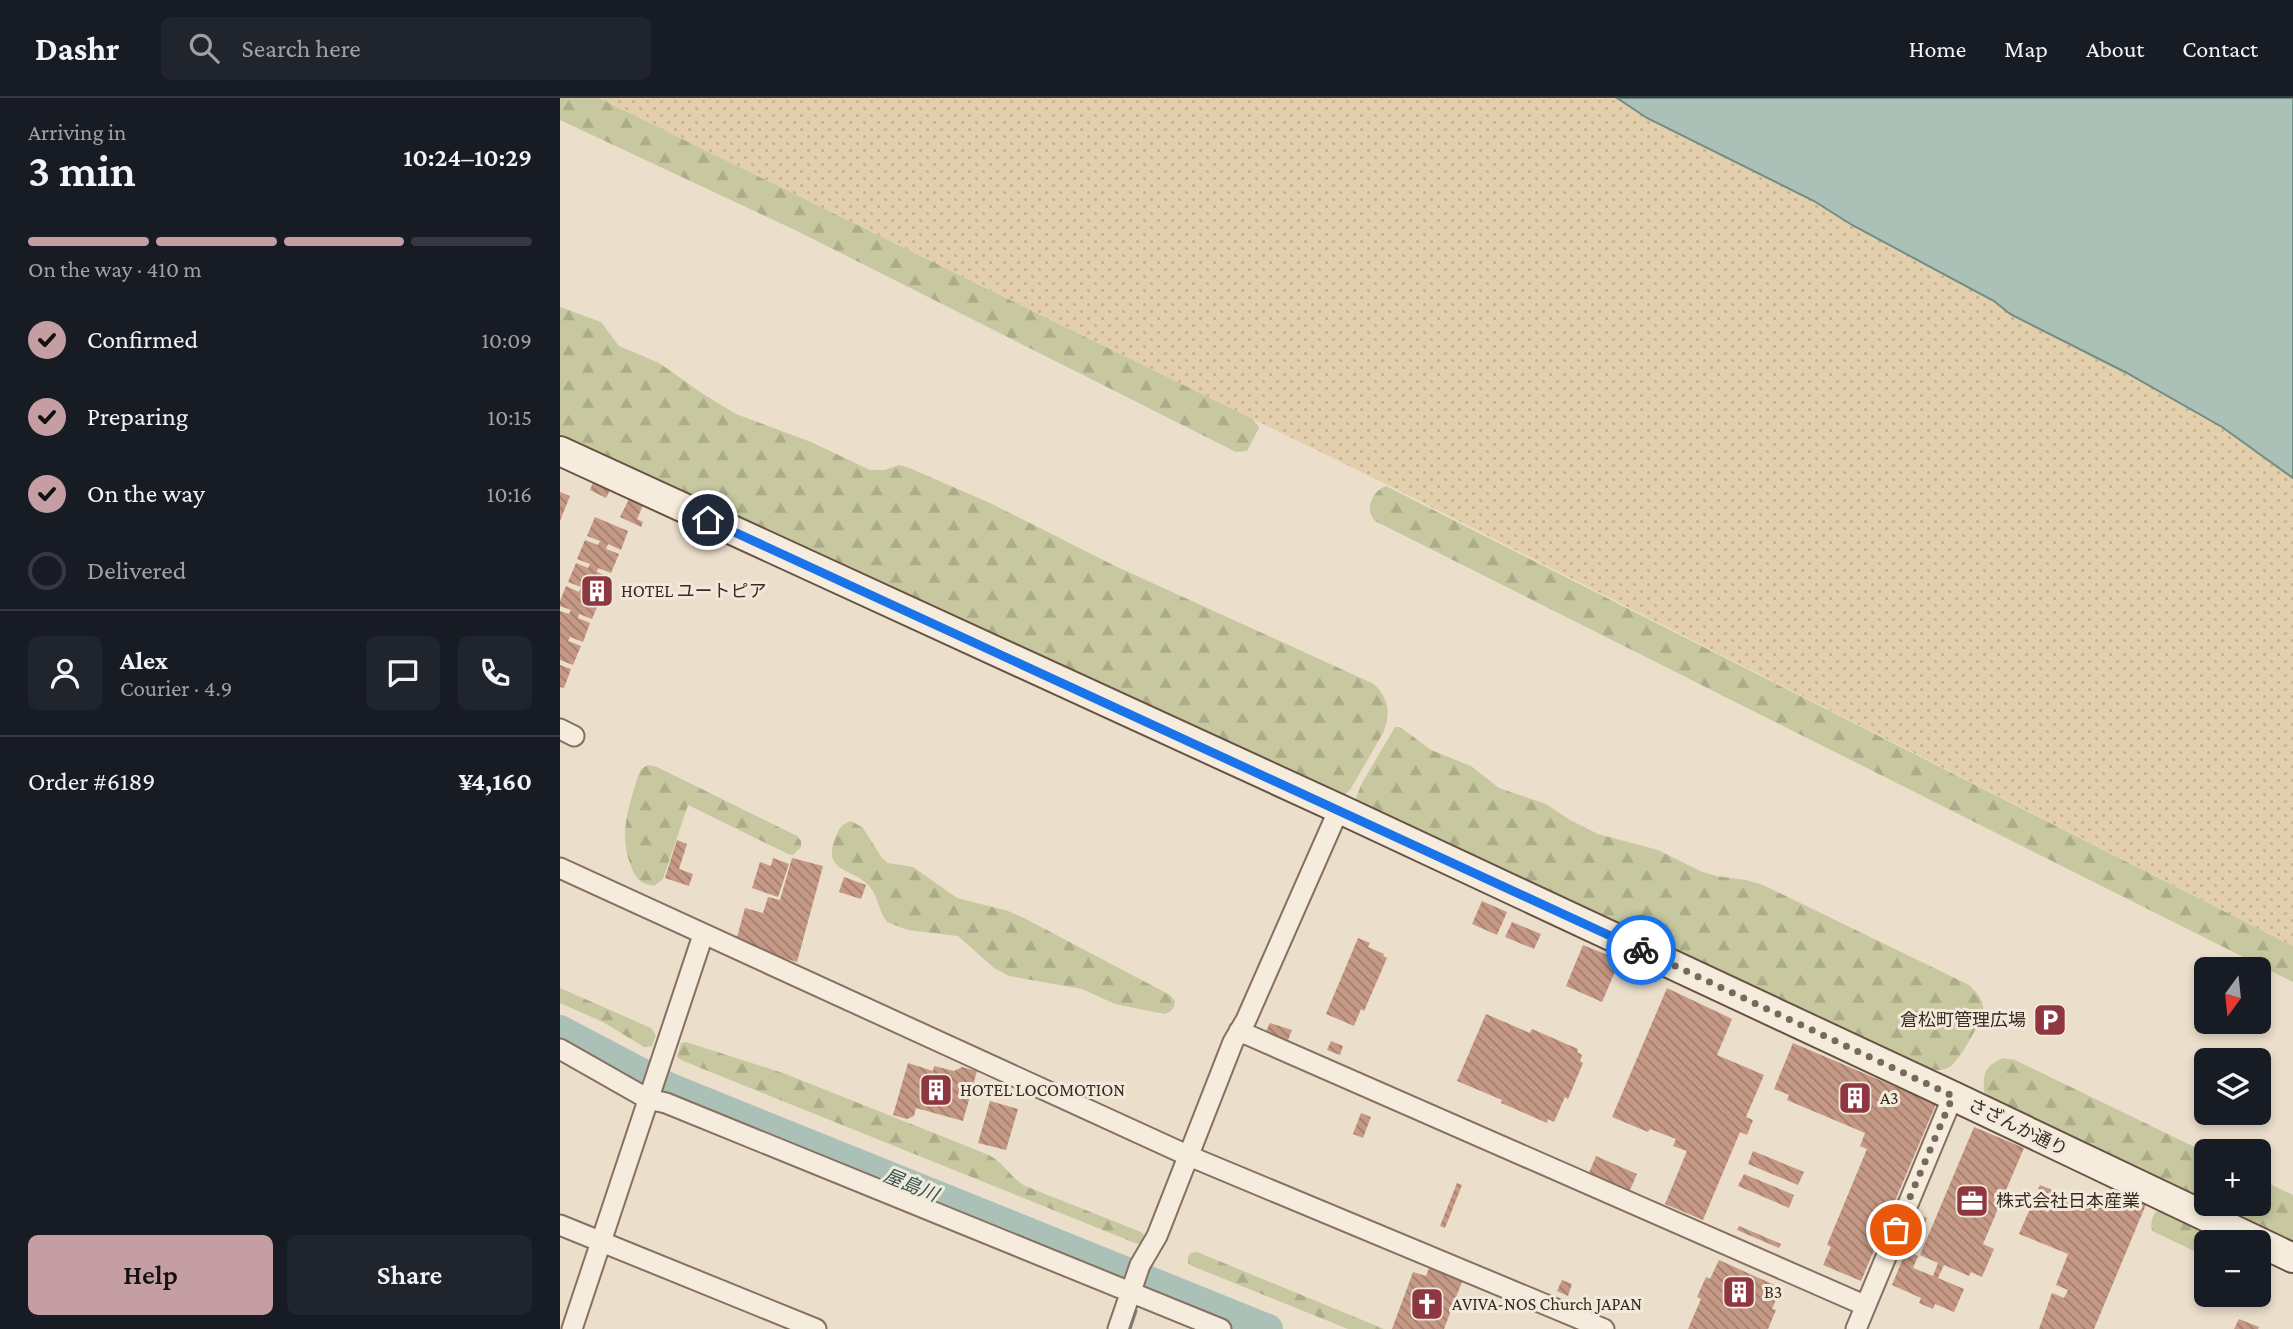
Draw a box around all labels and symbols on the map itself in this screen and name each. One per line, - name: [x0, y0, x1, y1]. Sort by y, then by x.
- pin: [678, 490, 738, 550]
- building icon: HOTEL ユートピア: [578, 572, 616, 610]
- place label: HOTEL ユートピア: [621, 581, 767, 601]
- courier: [1606, 915, 1676, 985]
- north arrow: [2194, 957, 2272, 1034]
- parking icon: 倉松町管理広場: [2031, 1001, 2069, 1039]
- place label: 倉松町管理広場: [1900, 1010, 2026, 1030]
- building icon: HOTEL LOCOMOTION: [917, 1071, 955, 1109]
- building icon: A3: [1836, 1079, 1874, 1117]
- place label: HOTEL LOCOMOTION: [960, 1080, 1125, 1100]
- place label: A3: [1880, 1088, 1899, 1108]
- street label: さざんか通り: [1965, 1094, 2071, 1160]
- water label: 屋島川: [881, 1165, 943, 1206]
- office icon: 株式会社日本産業: [1953, 1182, 1991, 1220]
- place label: 株式会社日本産業: [1996, 1191, 2140, 1211]
- pin: [1866, 1200, 1926, 1260]
- building icon: B3: [1720, 1273, 1758, 1311]
- place label: B3: [1764, 1282, 1782, 1302]
- church icon: AVIVA-NOS Church JAPAN: [1408, 1285, 1446, 1323]
- place label: AVIVA-NOS Church JAPAN: [1452, 1294, 1642, 1314]

